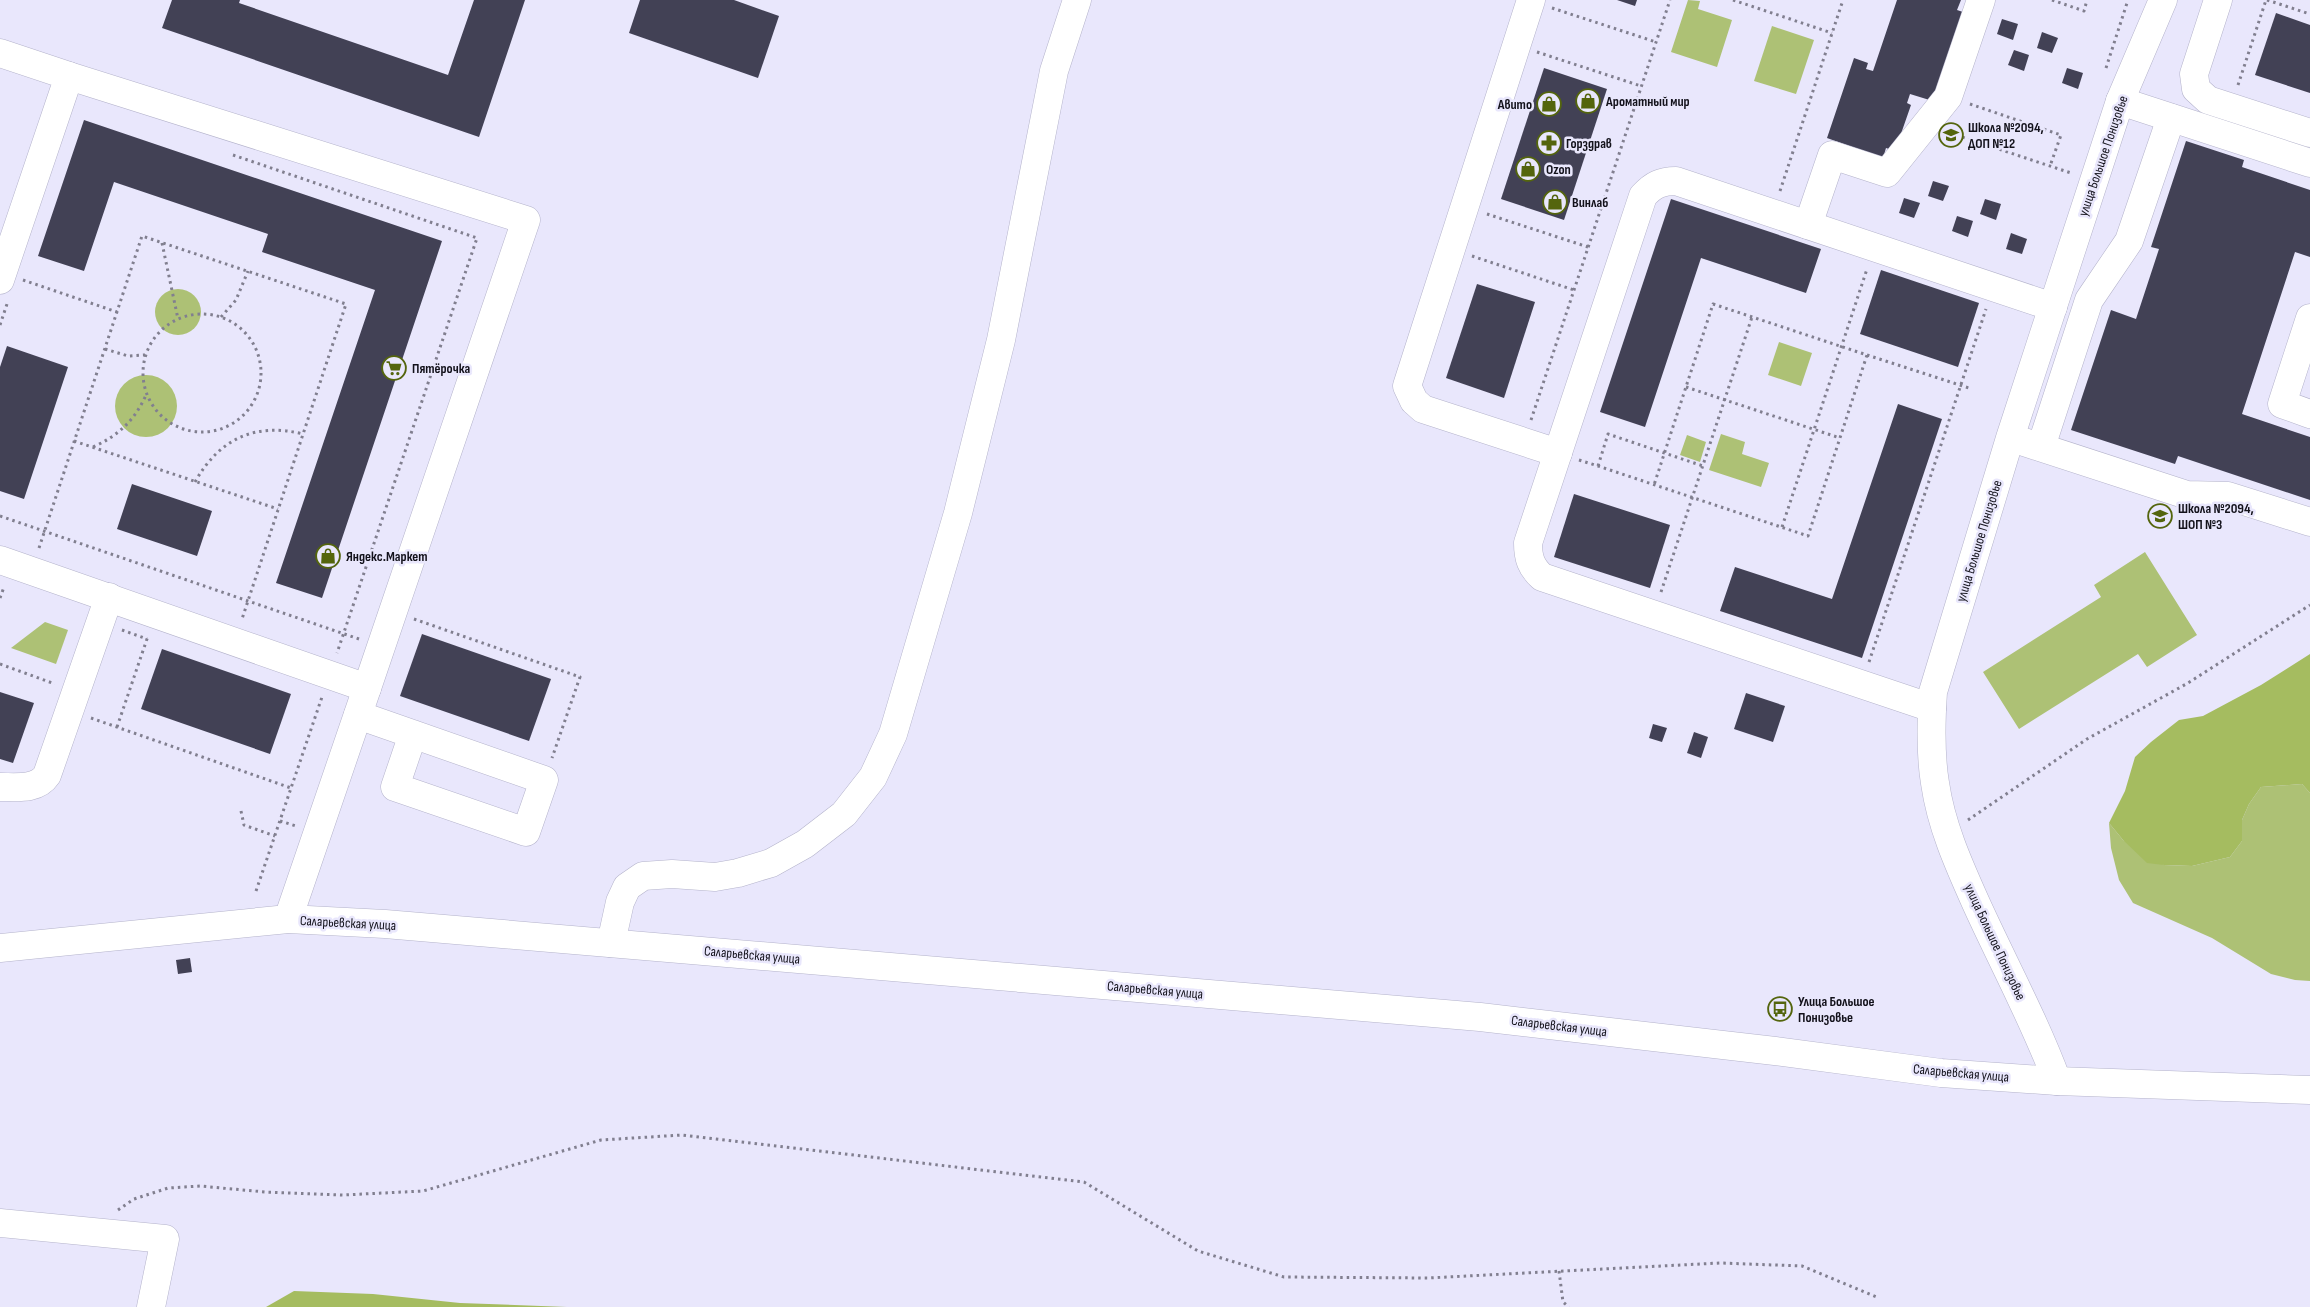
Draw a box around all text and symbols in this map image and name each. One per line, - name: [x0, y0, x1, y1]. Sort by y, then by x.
- shop icon: Ароматный мир: [1575, 88, 1601, 114]
- shop icon: Авито: [1536, 91, 1562, 117]
- place label: Ароматный мир: [1605, 93, 1690, 110]
- street label: улица Большое Понизовье: [2074, 93, 2132, 219]
- place label: Авито: [1497, 96, 1532, 113]
- place label: Школа №2094, ДОП №12: [1968, 119, 2044, 152]
- school or university icon: Школа №2094, ДОП №12: [1938, 122, 1964, 148]
- pharmacy icon: Горздрав: [1536, 130, 1562, 156]
- place label: Горздрав: [1566, 135, 1612, 152]
- shop icon: Ozon: [1515, 156, 1541, 182]
- place label: Ozon: [1546, 161, 1571, 178]
- shop icon: Винлаб: [1542, 189, 1568, 215]
- place label: Винлаб: [1572, 194, 1608, 211]
- supermarket icon: Пятёрочка: [381, 355, 407, 381]
- place label: Пятёрочка: [412, 360, 470, 377]
- street label: улица Большое Понизовье: [1952, 478, 2006, 604]
- place label: Школа №2094, ШОП №3: [2178, 500, 2254, 533]
- school or university icon: Школа №2094, ШОП №3: [2147, 503, 2173, 529]
- shop icon: Яндекс.Маркет: [315, 543, 341, 569]
- place label: Яндекс.Маркет: [346, 548, 428, 565]
- street label: улица Большое Понизовье: [1961, 881, 2029, 1003]
- street label: Саларьевская улица: [299, 912, 397, 934]
- street label: Саларьевская улица: [703, 942, 801, 968]
- street label: Саларьевская улица: [1106, 977, 1204, 1003]
- place label: Улица Большое Понизовье: [1798, 993, 1875, 1026]
- bus stop icon: Улица Большое Понизовье: [1767, 996, 1793, 1022]
- street label: Саларьевская улица: [1510, 1012, 1608, 1040]
- street label: Саларьевская улица: [1912, 1060, 2010, 1086]

